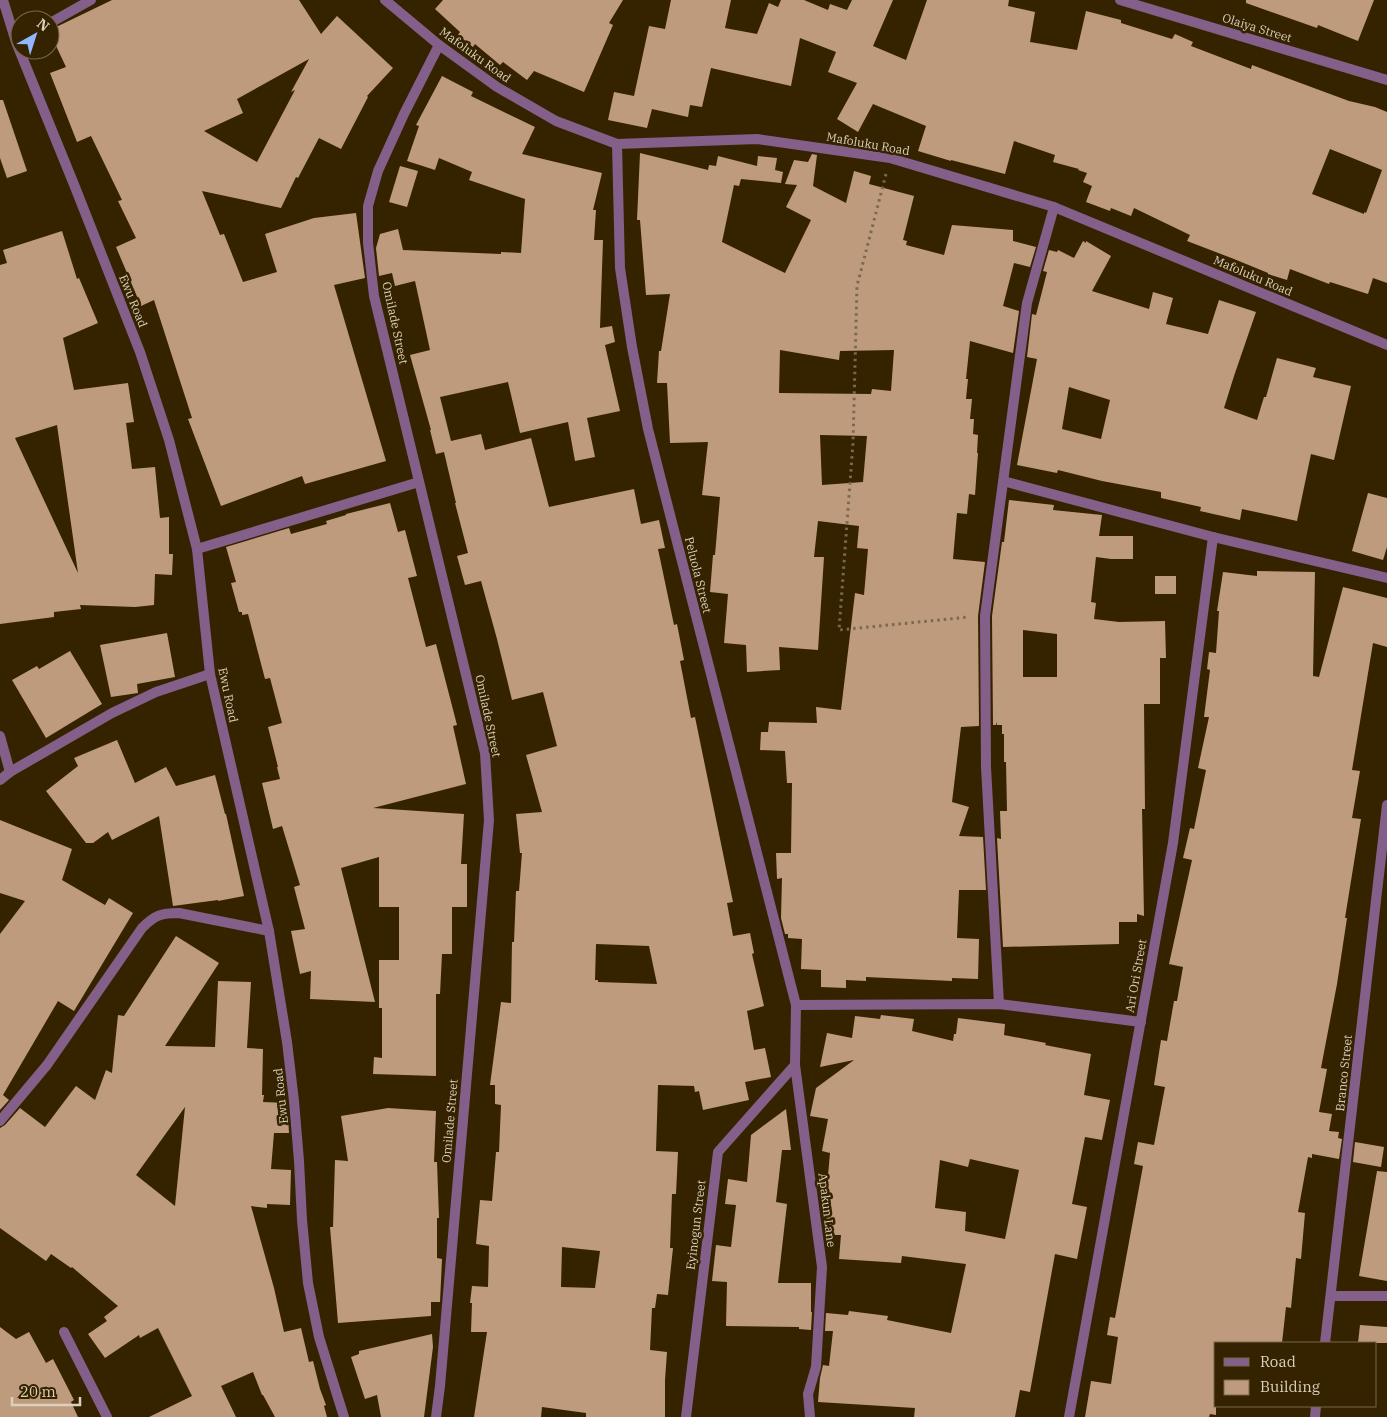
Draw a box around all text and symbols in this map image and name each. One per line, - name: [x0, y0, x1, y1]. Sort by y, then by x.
- north arrow: [10, 10, 60, 60]
- street label: Olaiya Street: [1221, 10, 1294, 45]
- text: N: [33, 14, 53, 35]
- street label: Mafoluku Road: [437, 24, 514, 86]
- street label: Mafoluku Road: [825, 129, 911, 158]
- street label: Mafoluku Road: [1211, 252, 1295, 299]
- street label: Ewu Road: [116, 272, 151, 329]
- street label: Omilade Street: [379, 280, 412, 366]
- street label: Peluola Street: [682, 535, 715, 615]
- street label: Ewu Road: [215, 666, 242, 724]
- street label: Omilade Street: [472, 673, 505, 759]
- street label: Ari Ori Street: [1122, 938, 1149, 1014]
- street label: Branco Street: [1332, 1034, 1355, 1112]
- street label: Ewu Road: [270, 1068, 291, 1125]
- street label: Omilade Street: [438, 1078, 461, 1164]
- street label: Apakun Lane: [816, 1172, 839, 1248]
- street label: Eyinogun Street: [683, 1179, 708, 1271]
- legend: [1214, 1342, 1377, 1407]
- text: Road: [1260, 1352, 1296, 1371]
- scale bar: [12, 1374, 80, 1406]
- text: Building: [1260, 1377, 1320, 1396]
- text: 20 m: [20, 1382, 56, 1401]

